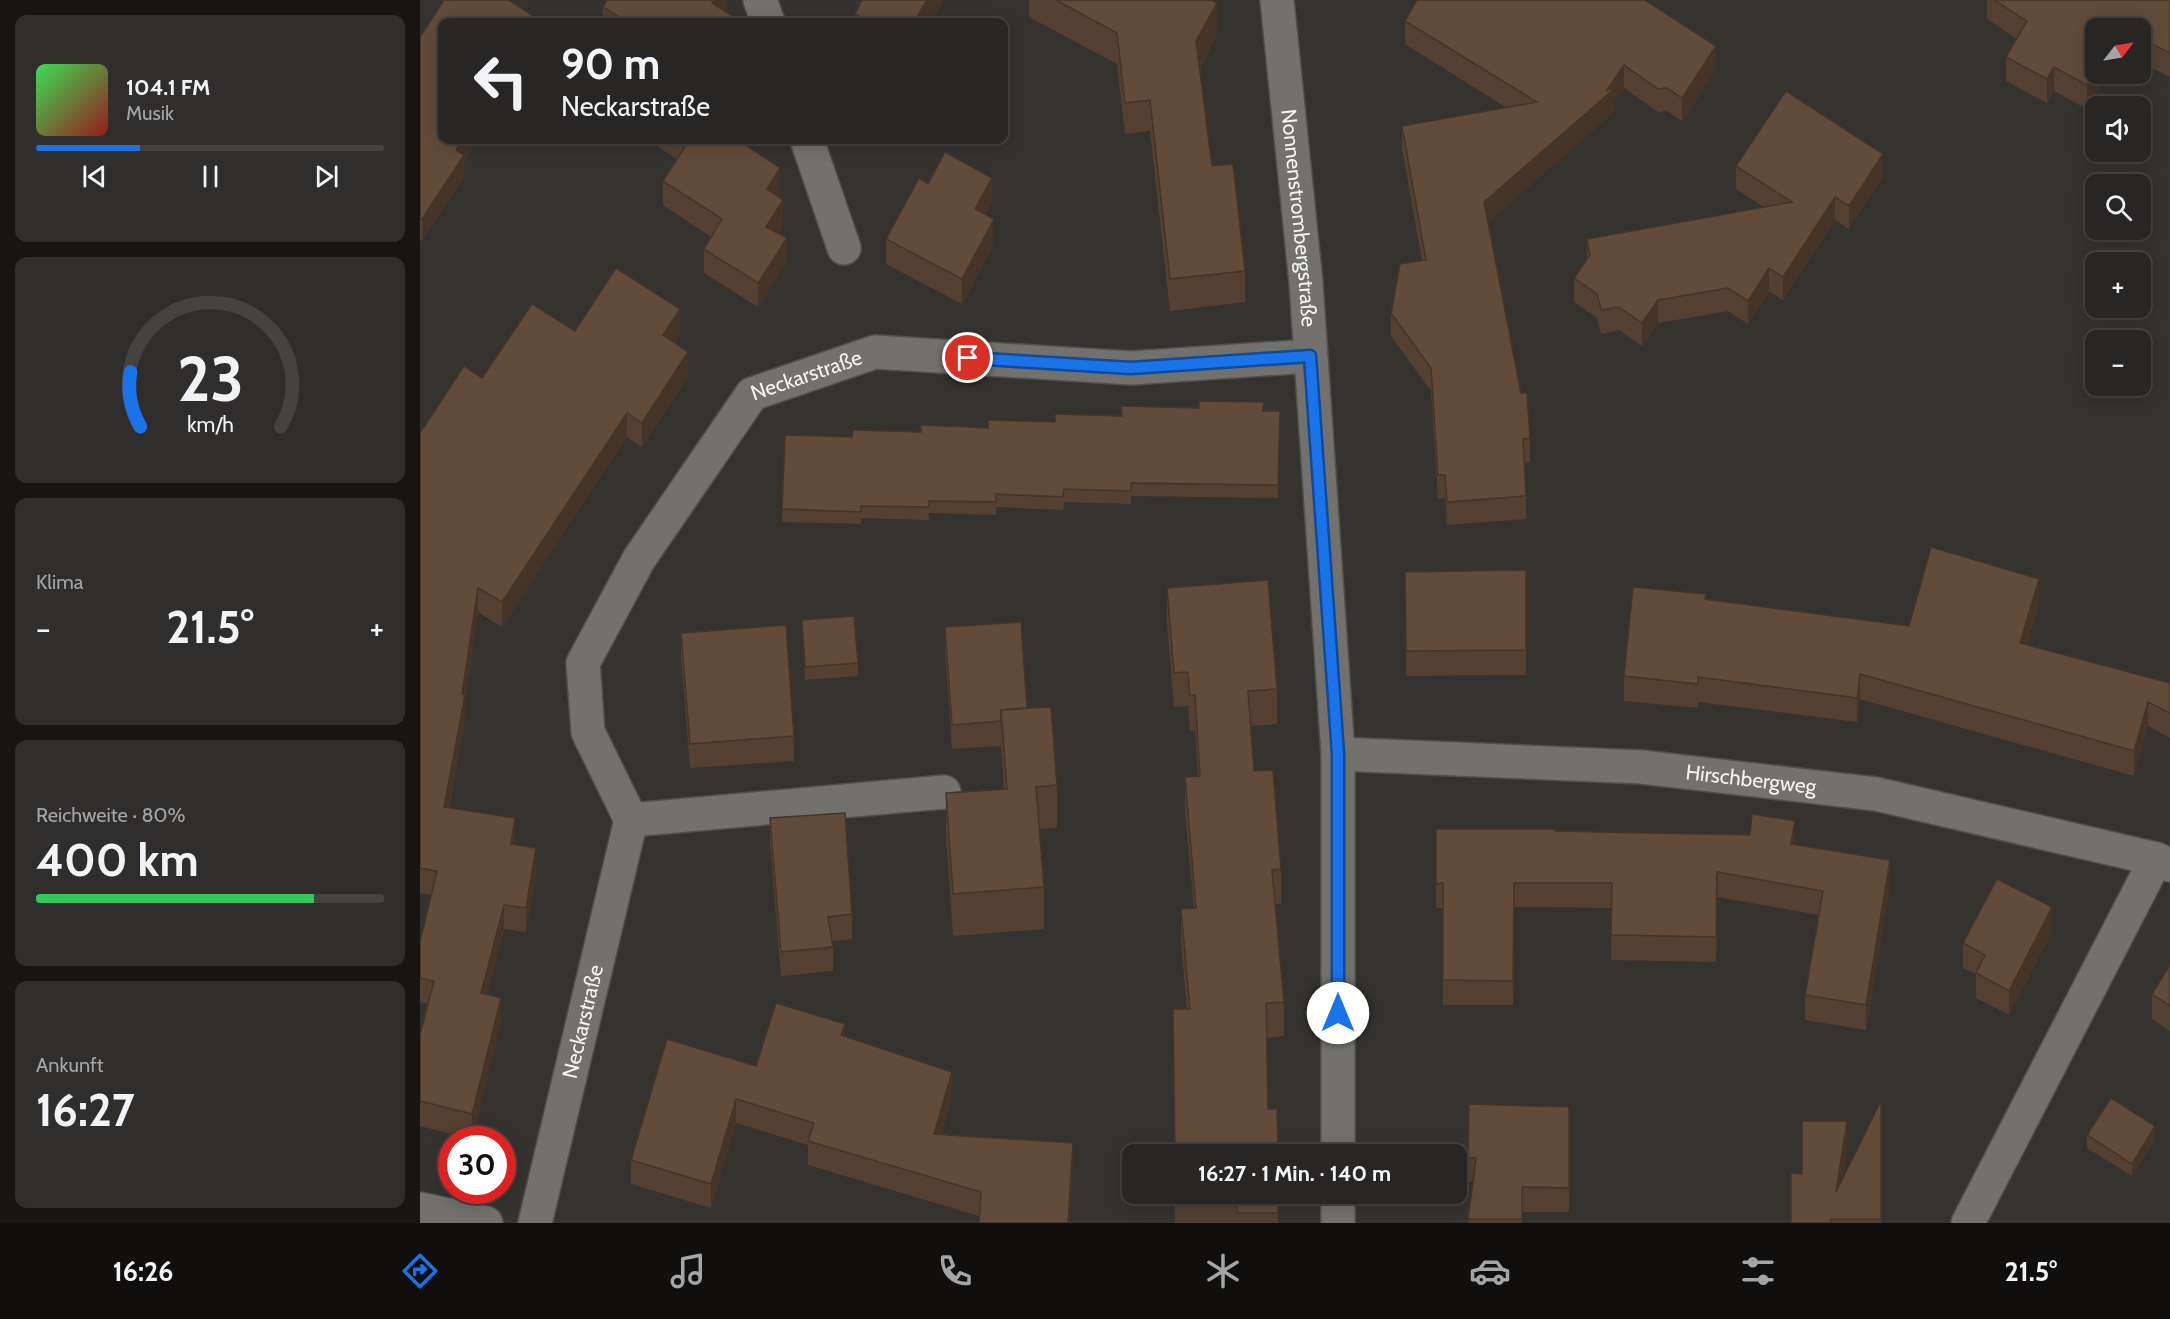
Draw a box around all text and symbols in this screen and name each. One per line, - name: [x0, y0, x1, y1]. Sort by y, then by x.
- north arrow: [2085, 18, 2151, 84]
- map controls: [2085, 18, 2151, 396]
- text: 90 m: [561, 38, 660, 90]
- icon: left: [462, 42, 540, 120]
- text: 104.1 FM: [126, 74, 210, 101]
- text: Neckarstraße: [561, 90, 710, 123]
- button: sound: [2085, 96, 2151, 162]
- text: Musik: [126, 101, 174, 125]
- street label: Nonnenstrombergstraße: [1276, 108, 1322, 328]
- icon: previous: [78, 160, 111, 193]
- icon: pause: [194, 160, 227, 193]
- icon: next: [310, 160, 343, 193]
- button: search: [2085, 174, 2151, 240]
- button: +: [2085, 252, 2151, 318]
- button: −: [2085, 330, 2151, 396]
- pin: [942, 332, 993, 383]
- text: 23: [177, 341, 243, 417]
- icon: arrive: [951, 341, 984, 374]
- street label: Neckarstraße: [747, 344, 865, 406]
- text: km/h: [187, 411, 233, 437]
- text: Klima: [36, 570, 83, 594]
- text: 21.5°: [166, 600, 254, 654]
- text: −: [36, 608, 51, 648]
- text: +: [369, 608, 384, 648]
- street label: Hirschbergweg: [1684, 759, 1818, 799]
- text: Reichweite · 80%: [36, 803, 186, 827]
- text: 400 km: [36, 833, 199, 887]
- street label: Neckarstraße: [557, 962, 608, 1081]
- position arrow: [1306, 981, 1370, 1045]
- text: Ankunft: [36, 1053, 103, 1077]
- text: 16:27: [36, 1083, 135, 1137]
- speed limit sign: 30: [438, 1126, 516, 1204]
- text: 16:27 · 1 Min. · 140 m: [1198, 1160, 1391, 1187]
- icon: directions: [399, 1250, 441, 1292]
- icon: music: [667, 1250, 709, 1292]
- icon: phone: [934, 1250, 976, 1292]
- icon: climate: [1202, 1250, 1244, 1292]
- icon: car: [1469, 1250, 1511, 1292]
- icon: filters: [1737, 1250, 1779, 1292]
- text: 16:26: [113, 1255, 173, 1288]
- text: 21.5°: [2005, 1255, 2057, 1288]

